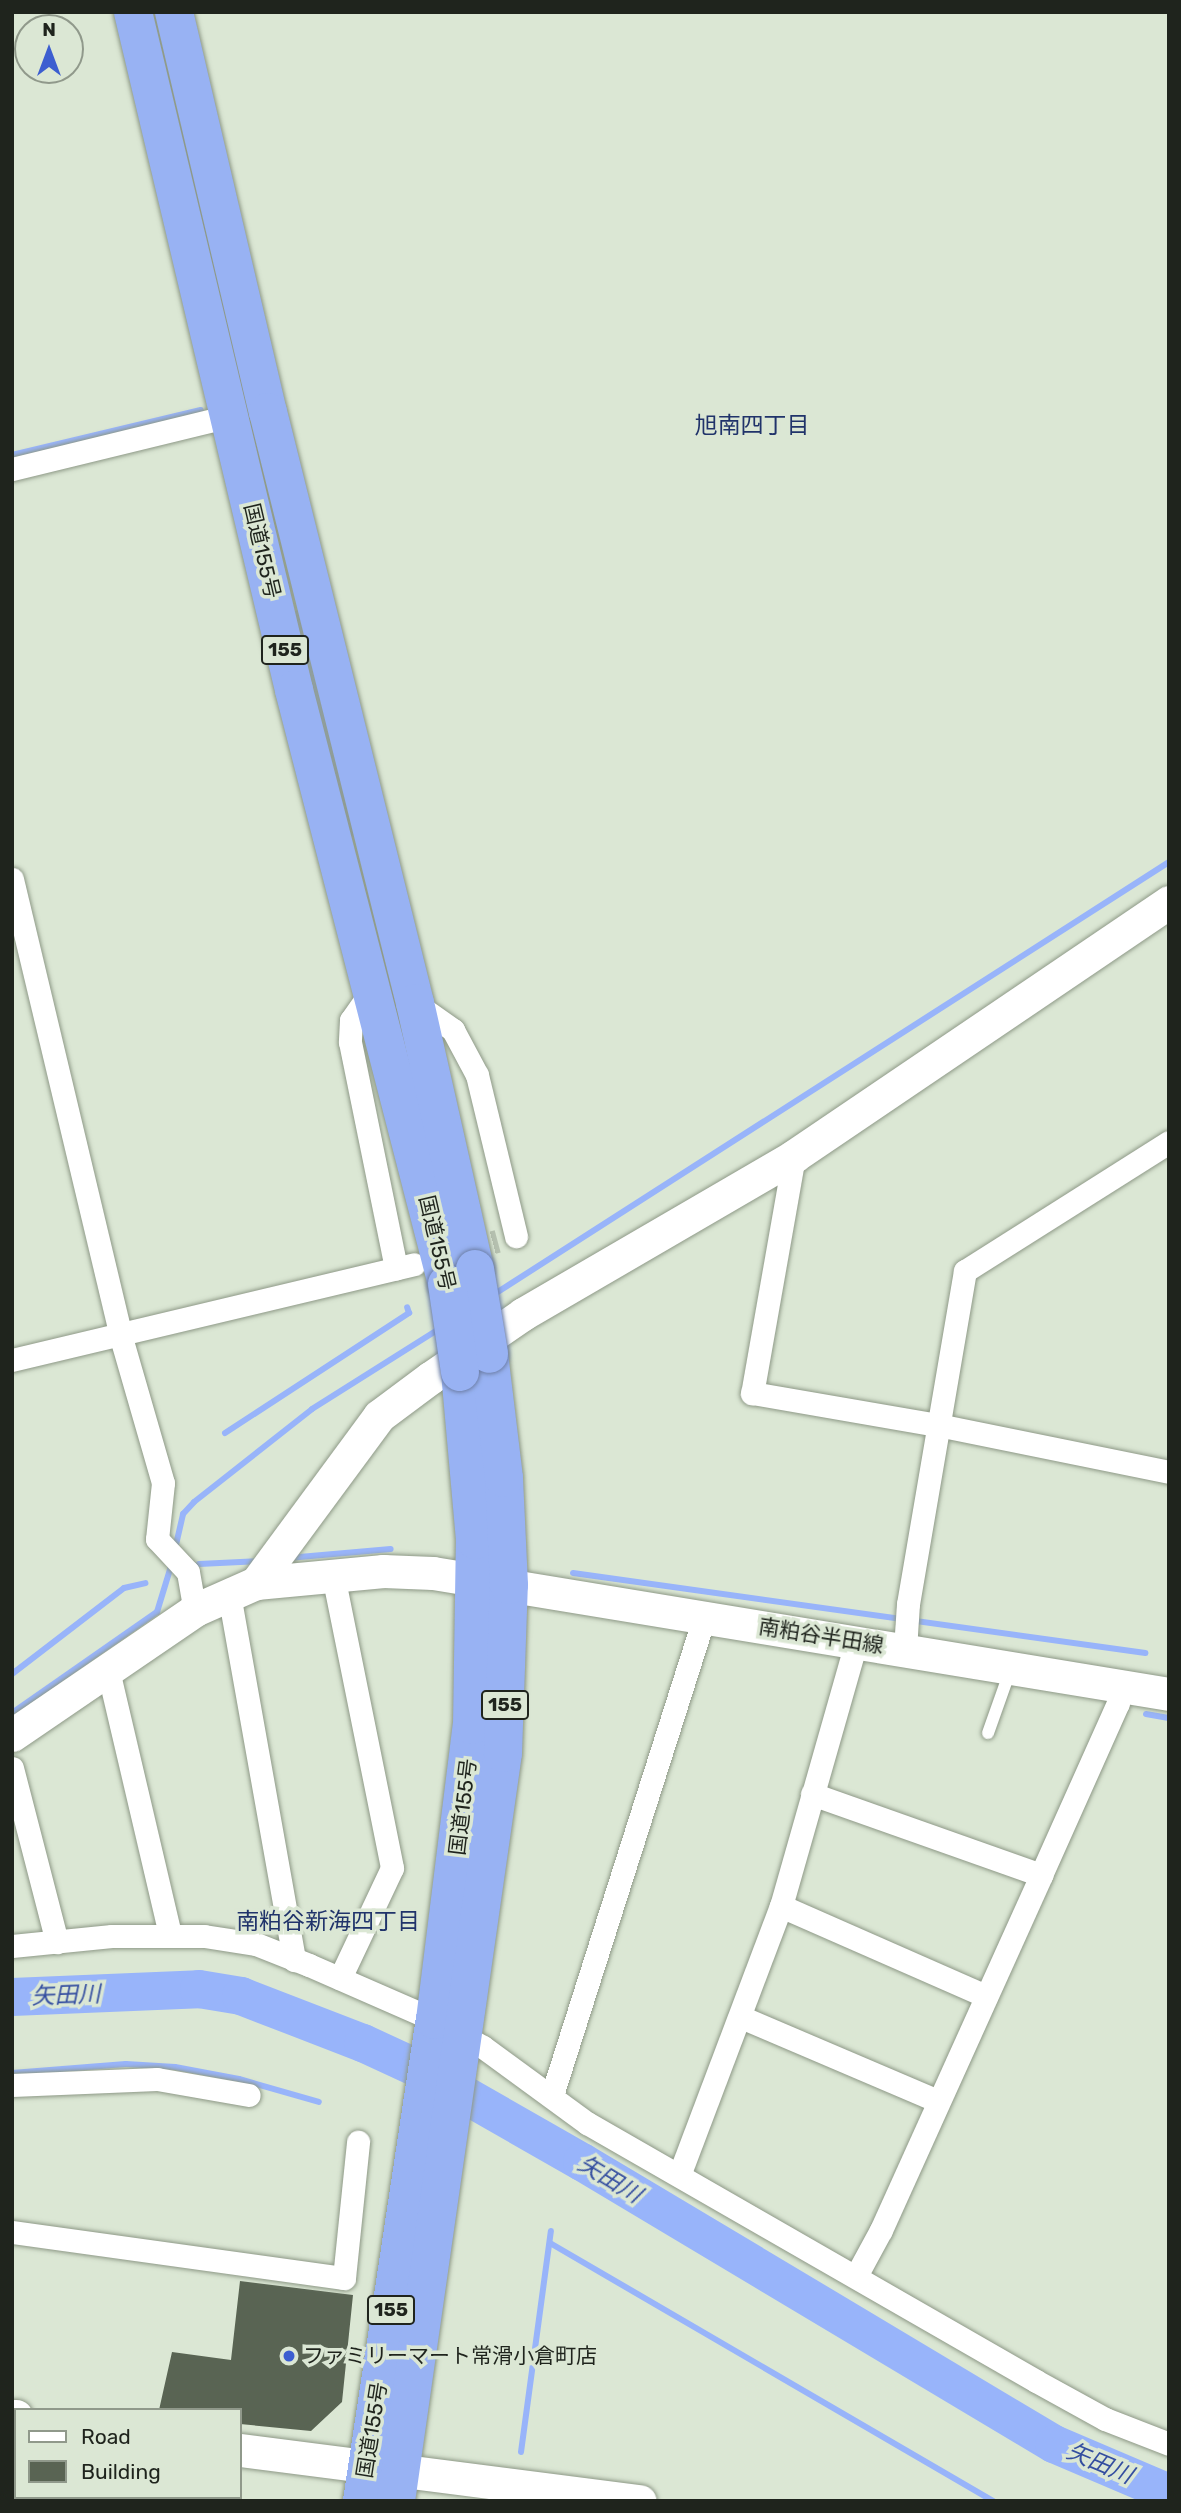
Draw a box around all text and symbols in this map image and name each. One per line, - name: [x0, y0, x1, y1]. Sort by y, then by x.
- north arrow: [14, 14, 84, 84]
- text: N: [42, 18, 56, 41]
- district label: 旭南四丁目: [695, 411, 809, 439]
- street label: 国道155号: [239, 501, 285, 601]
- road number: 155: [260, 635, 310, 666]
- street label: 国道155号: [414, 1193, 460, 1293]
- street label: 南粕谷半田線: [757, 1614, 885, 1658]
- road number: 155: [480, 1690, 530, 1721]
- street label: 国道155号: [445, 1757, 481, 1857]
- district label: 南粕谷新海四丁目: [236, 1907, 420, 1935]
- water label: 矢田川: [31, 1980, 101, 2010]
- water label: 矢田川: [573, 2149, 647, 2209]
- road number: 155: [366, 2294, 416, 2326]
- place label: ファミリーマート常滑小倉町店: [303, 2343, 597, 2369]
- marker: ファミリーマート常滑小倉町店: [281, 2348, 297, 2364]
- street label: 国道155号: [352, 2380, 392, 2480]
- legend: [14, 2408, 242, 2499]
- text: Road: [81, 2424, 131, 2449]
- water label: 矢田川: [1063, 2437, 1137, 2489]
- text: Building: [81, 2459, 161, 2484]

